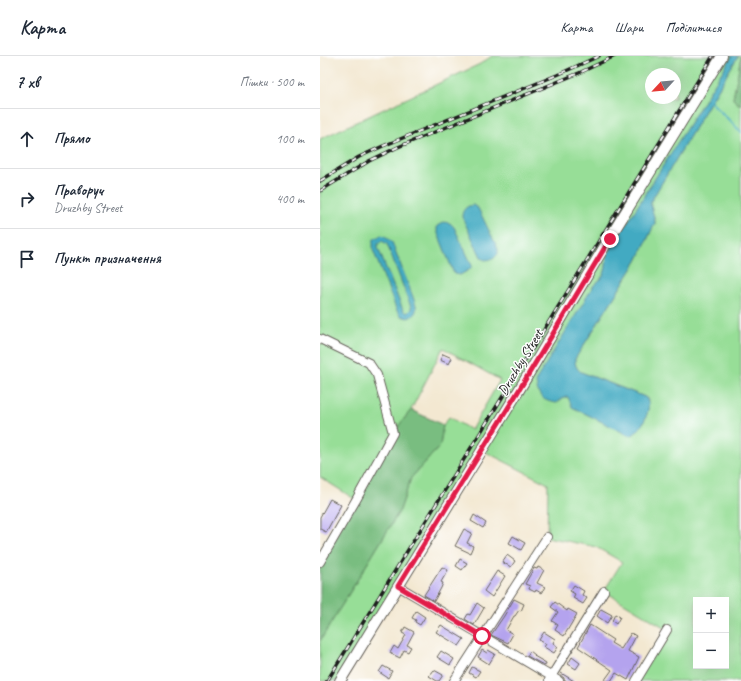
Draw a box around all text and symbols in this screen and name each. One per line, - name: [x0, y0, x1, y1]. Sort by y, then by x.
- text: Карта: [20, 16, 65, 40]
- text: Карта: [561, 19, 593, 36]
- text: Шари: [615, 19, 643, 36]
- text: Поділитися: [665, 19, 721, 36]
- north arrow: [645, 68, 681, 104]
- text: 7 хв: [16, 72, 39, 93]
- text: Пішки · 500 m: [240, 74, 304, 90]
- icon: ahead: [16, 128, 38, 150]
- text: Прямо: [54, 129, 90, 148]
- text: 100 m: [276, 131, 304, 147]
- text: Праворуч: [54, 181, 103, 200]
- icon: right: [16, 188, 38, 210]
- text: 400 m: [276, 191, 304, 207]
- text: Druzhby Street: [54, 200, 122, 216]
- route end: [601, 230, 619, 248]
- icon: arrive: [16, 248, 38, 270]
- text: Пункт призначення: [54, 249, 161, 268]
- street label: Druzhby Street: [494, 325, 547, 398]
- map controls: [693, 597, 729, 669]
- button: +: [693, 597, 729, 633]
- route start: [473, 627, 491, 645]
- button: −: [693, 633, 729, 669]

